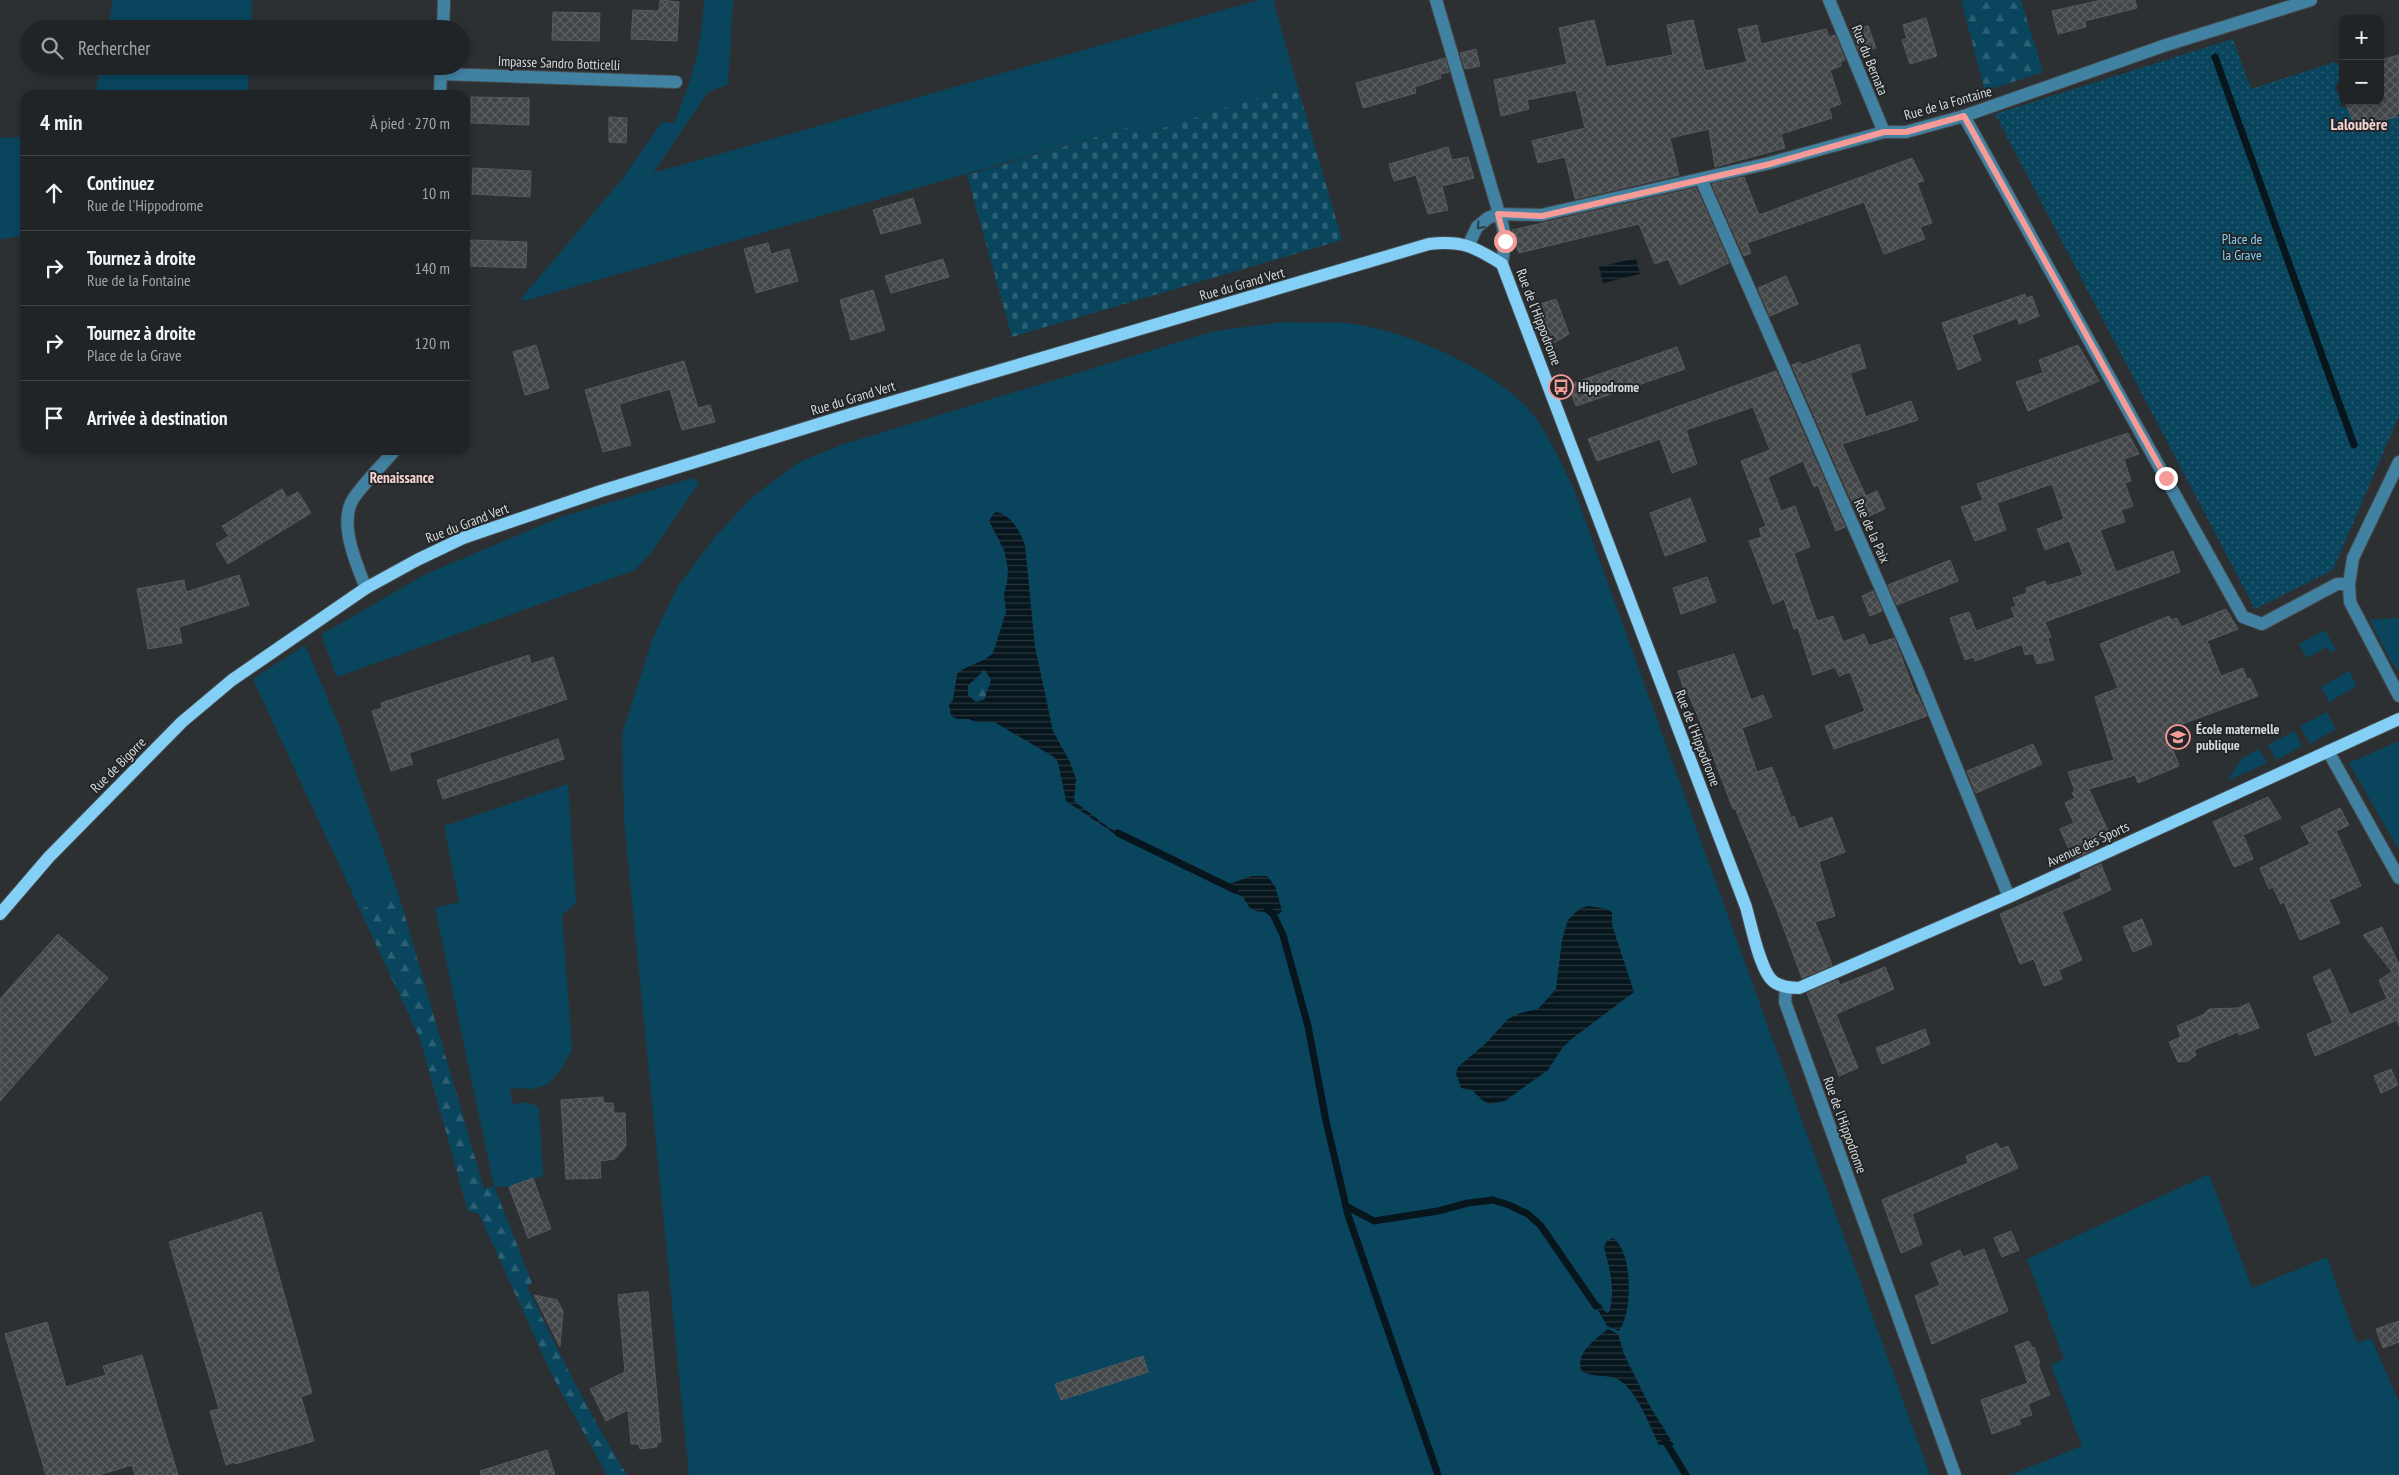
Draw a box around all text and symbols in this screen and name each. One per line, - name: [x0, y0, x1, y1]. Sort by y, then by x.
- map controls: [2339, 15, 2384, 105]
- button: +: [2339, 15, 2384, 60]
- search box: [20, 20, 470, 75]
- street label: Rue du Bernata: [1848, 22, 1892, 98]
- icon: search: [38, 34, 66, 62]
- text: Rechercher: [78, 36, 150, 60]
- street label: Impasse Sandro Botticelli: [498, 52, 620, 74]
- button: −: [2339, 60, 2384, 105]
- street label: Rue de la Fontaine: [1902, 82, 1994, 124]
- text: 4 min: [40, 109, 82, 136]
- text: À pied · 270 m: [370, 113, 450, 133]
- district label: Laloubère: [2330, 114, 2388, 134]
- text: Continuez: [87, 171, 154, 195]
- icon: ahead: [40, 179, 68, 207]
- text: 10 m: [422, 183, 450, 203]
- text: Rue de l'Hippodrome: [87, 195, 203, 215]
- one-way arrow: [1477, 220, 1486, 229]
- route start: [1494, 230, 1517, 253]
- park label: Place de la Grave: [2222, 230, 2262, 264]
- text: Tournez à droite: [87, 246, 196, 270]
- icon: right: [40, 254, 68, 282]
- text: 140 m: [415, 258, 450, 278]
- street label: Rue du Grand Vert: [1198, 263, 1287, 305]
- street label: Rue de l'Hippodrome: [1512, 266, 1566, 368]
- text: Rue de la Fontaine: [87, 270, 191, 290]
- text: Tournez à droite: [87, 321, 196, 345]
- icon: right: [40, 329, 68, 357]
- text: 120 m: [415, 333, 450, 353]
- text: Place de la Grave: [87, 345, 182, 365]
- bus stop icon: Hippodrome: [1548, 374, 1574, 400]
- street label: Rue du Grand Vert: [809, 377, 898, 419]
- place label: Hippodrome: [1578, 378, 1639, 396]
- icon: arrive: [40, 404, 68, 432]
- text: Arrivée à destination: [87, 406, 228, 430]
- route end: [2155, 467, 2178, 490]
- district label: Renaissance: [370, 468, 434, 487]
- street label: Rue de la Paix: [1850, 496, 1894, 566]
- street label: Rue du Grand Vert: [423, 499, 511, 547]
- street label: Rue de l'Hippodrome: [1671, 687, 1725, 789]
- place label: École maternelle publique: [2196, 720, 2280, 754]
- school or university icon: École maternelle publique: [2165, 724, 2191, 750]
- street label: Rue de Bigorre: [86, 733, 150, 797]
- street label: Avenue des Sports: [2044, 817, 2132, 871]
- street label: Rue de l'Hippodrome: [1819, 1074, 1871, 1176]

